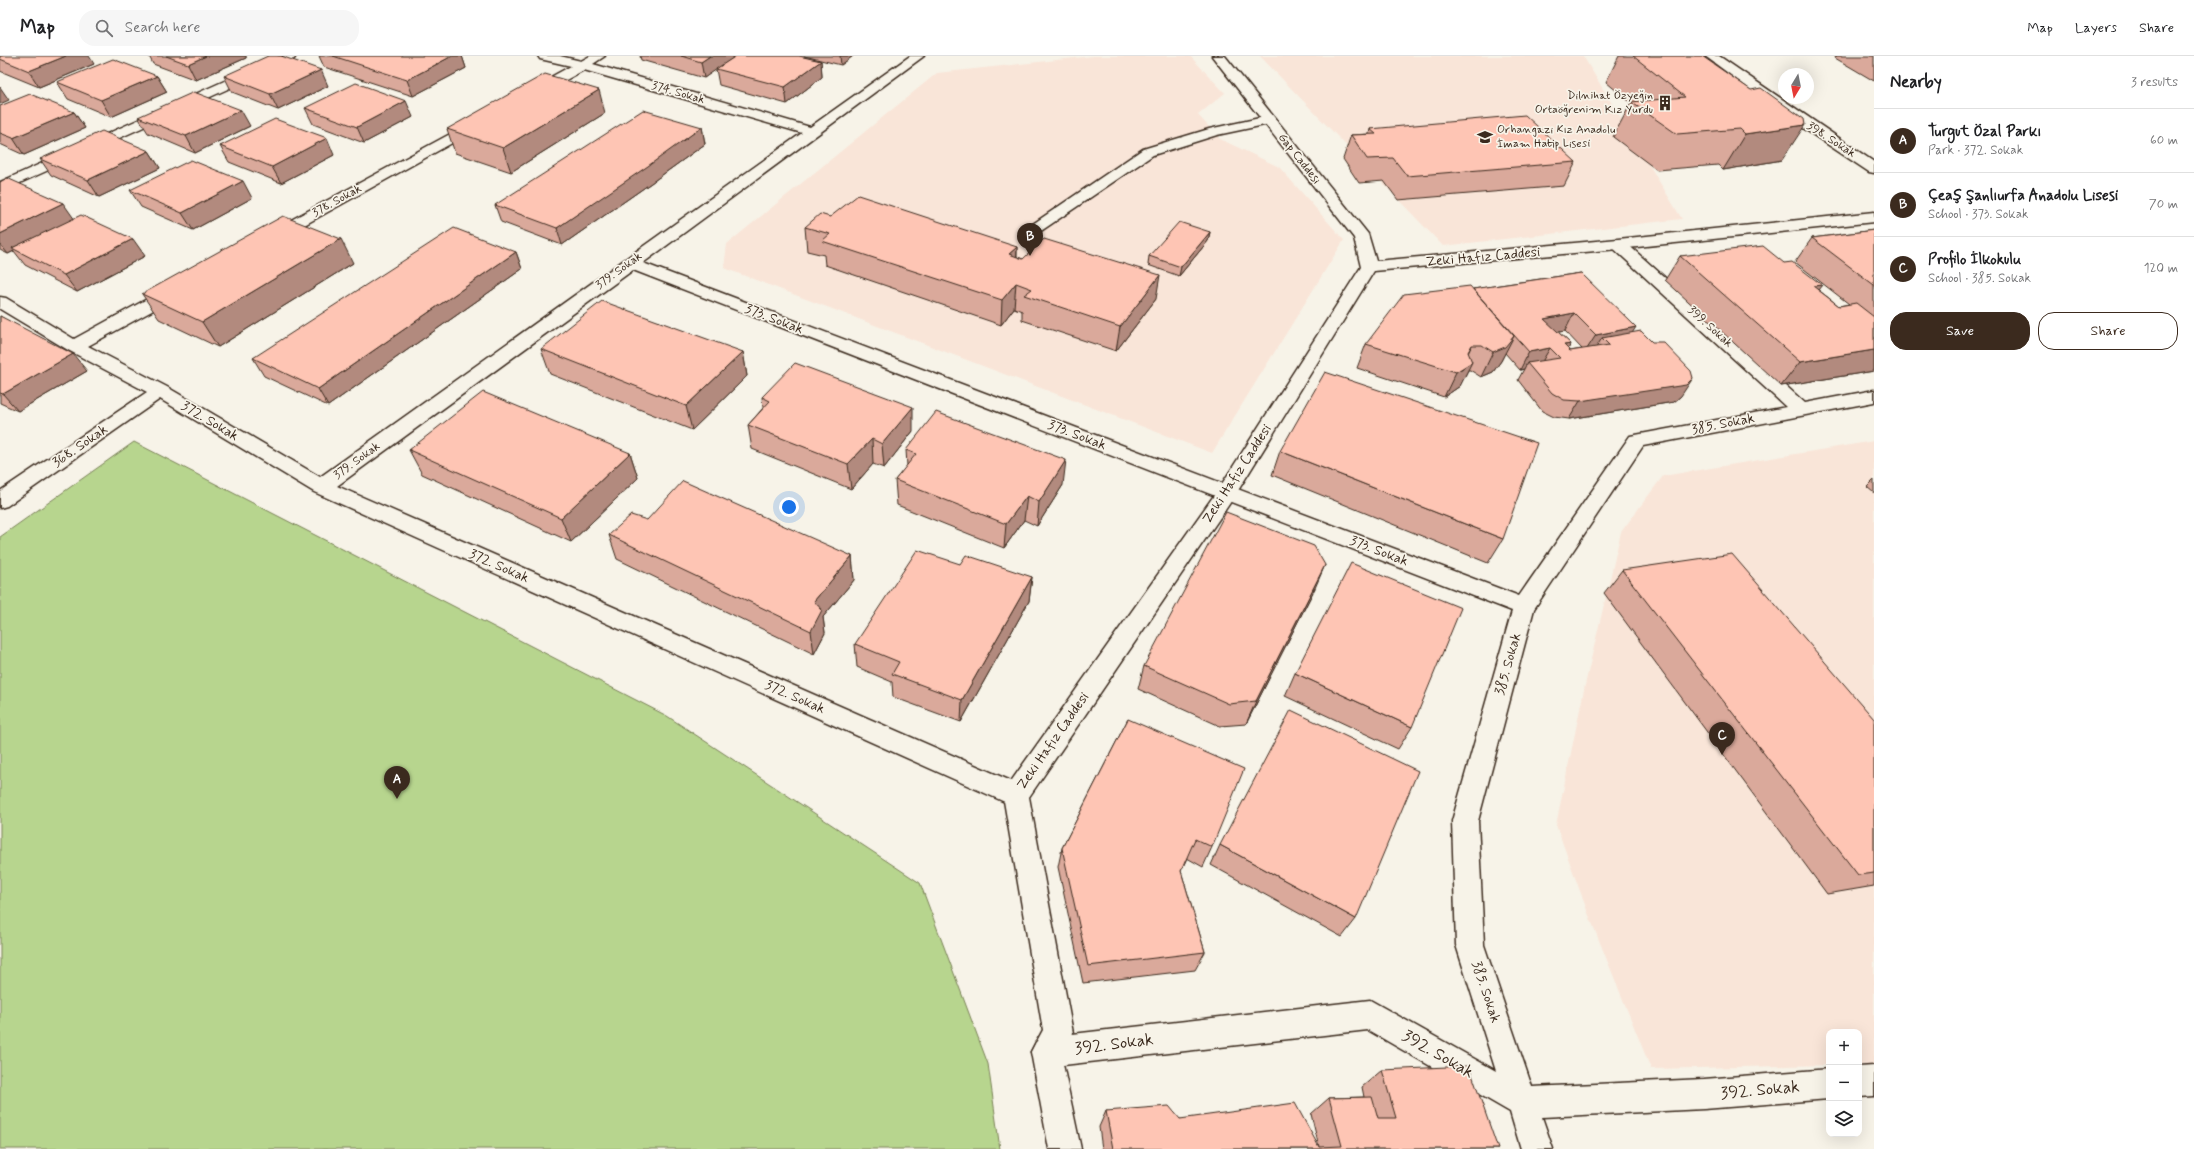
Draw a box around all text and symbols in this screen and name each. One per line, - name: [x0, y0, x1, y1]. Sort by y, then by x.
- search box: [79, 10, 359, 46]
- text: Map: [20, 15, 55, 40]
- icon: search: [93, 17, 115, 39]
- text: Search here: [125, 18, 200, 38]
- text: Map: [2027, 19, 2053, 37]
- text: Layers: [2075, 19, 2117, 37]
- text: Share: [2139, 19, 2174, 37]
- north arrow: [1778, 68, 1814, 104]
- text: Nearby: [1890, 71, 1942, 93]
- text: 3 results: [2131, 74, 2178, 91]
- street label: 374. Sokak: [650, 78, 707, 108]
- place label: Dilnihat Özyeğin Ortaöğrenim Kız Yurdu: [1535, 88, 1653, 118]
- building icon: Dilnihat Özyeğin Ortaöğrenim Kız Yurdu: [1656, 94, 1674, 112]
- street label: 398. Sokak: [1804, 118, 1859, 162]
- place label: Orhangazi Kız Anadolu İmam Hatip Lisesi: [1497, 122, 1616, 152]
- text: Turgut Özal Parkı: [1928, 122, 2042, 142]
- school or university icon: Orhangazi Kız Anadolu İmam Hatip Lisesi: [1476, 128, 1494, 146]
- street label: Gap Caddesi: [1274, 130, 1324, 188]
- text: A: [1899, 132, 1907, 149]
- text: 60 m: [2150, 132, 2178, 149]
- text: Park · 372. Sokak: [1928, 142, 2023, 159]
- street label: 378. Sokak: [309, 181, 365, 221]
- text: Çeaş Şanlıurfa Anadolu Lisesi: [1928, 186, 2118, 206]
- text: B: [1899, 196, 1907, 213]
- text: 70 m: [2149, 196, 2178, 213]
- text: School · 373. Sokak: [1928, 206, 2029, 223]
- pin: B: [1017, 223, 1043, 256]
- street label: Zeki Hafız Caddesi: [1425, 243, 1541, 271]
- street label: 379. Sokak: [593, 249, 646, 293]
- text: Profilo İlkokulu: [1928, 250, 2021, 270]
- text: C: [1898, 260, 1908, 277]
- text: 120 m: [2144, 260, 2178, 277]
- text: School · 385. Sokak: [1928, 270, 2031, 287]
- street label: 373. Sokak: [742, 300, 806, 338]
- street label: 399. Sokak: [1684, 303, 1736, 351]
- button: Save: [1890, 312, 2030, 350]
- button: Share: [2038, 312, 2178, 350]
- street label: 372. Sokak: [178, 397, 242, 445]
- street label: 385. Sokak: [1690, 409, 1756, 439]
- street label: 373. Sokak: [1045, 416, 1109, 454]
- street label: 368. Sokak: [49, 420, 111, 472]
- street label: Zeki Hafız Caddesi: [1198, 421, 1276, 527]
- street label: 379. Sokak: [331, 439, 384, 483]
- your location: [779, 497, 799, 517]
- street label: 373. Sokak: [1347, 532, 1411, 570]
- street label: 372. Sokak: [466, 545, 532, 587]
- street label: 385. Sokak: [1491, 631, 1525, 697]
- street label: 372. Sokak: [762, 676, 828, 718]
- street label: Zeki Hafız Caddesi: [1013, 689, 1093, 793]
- pin: C: [1709, 722, 1735, 755]
- pin: A: [384, 766, 410, 799]
- street label: 385. Sokak: [1468, 959, 1504, 1025]
- street label: 392. Sokak: [1398, 1025, 1478, 1083]
- street label: 392. Sokak: [1073, 1028, 1155, 1060]
- map controls: [1826, 1029, 1862, 1137]
- button: +: [1826, 1029, 1862, 1065]
- button: −: [1826, 1065, 1862, 1101]
- street label: 392. Sokak: [1720, 1076, 1800, 1104]
- button: layers: [1826, 1101, 1862, 1137]

